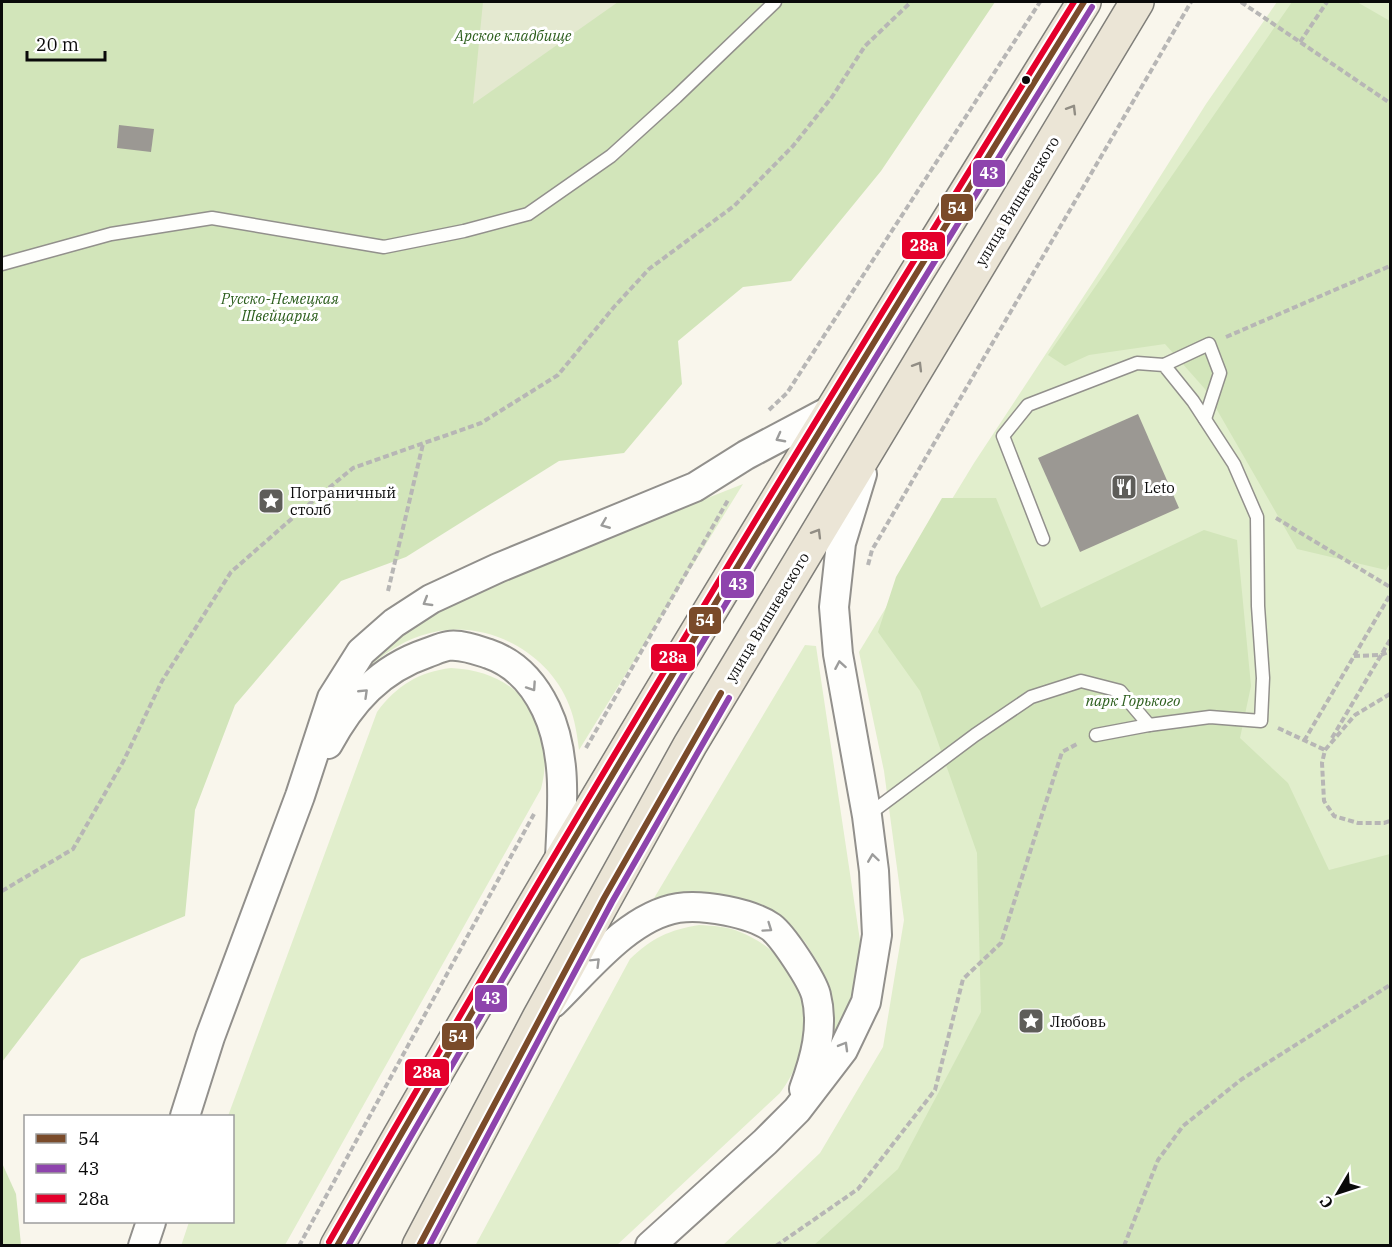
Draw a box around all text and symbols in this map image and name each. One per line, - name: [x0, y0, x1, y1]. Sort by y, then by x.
- scale bar: [27, 24, 105, 62]
- park label: Арское кладбище: [454, 26, 572, 45]
- text: 20 m: [36, 33, 79, 56]
- unlabelled marker: [1020, 74, 1032, 86]
- one-way arrow: [1065, 105, 1077, 115]
- street label: улица Вишневского: [971, 133, 1063, 269]
- line badge: 43: [972, 159, 1006, 188]
- text: 43: [979, 163, 999, 183]
- line badge: 54: [940, 193, 974, 222]
- text: 54: [947, 198, 967, 218]
- line badge: 28a: [901, 231, 946, 260]
- text: 28a: [910, 235, 938, 255]
- park label: Русско-Немецкая Швейцария: [220, 289, 339, 325]
- one-way arrow: [910, 362, 922, 372]
- one-way arrow: [775, 431, 786, 442]
- restaurant icon: Leto: [1109, 472, 1139, 502]
- place label: Leto: [1144, 478, 1175, 497]
- place label: Пограничный столб: [290, 483, 396, 519]
- place icon: Пограничный столб: [256, 486, 286, 516]
- one-way arrow: [600, 517, 611, 529]
- one-way arrow: [810, 529, 822, 539]
- street label: улица Вишневского: [721, 549, 813, 685]
- line badge: 43: [720, 570, 755, 599]
- text: 43: [728, 574, 748, 594]
- one-way arrow: [423, 595, 433, 606]
- line badge: 54: [688, 606, 722, 635]
- text: 54: [695, 610, 715, 630]
- line badge: 28a: [650, 643, 696, 672]
- text: 28a: [659, 647, 687, 667]
- one-way arrow: [834, 661, 846, 670]
- one-way arrow: [525, 680, 536, 691]
- one-way arrow: [357, 689, 368, 700]
- park label: парк Горького: [1085, 691, 1181, 710]
- one-way arrow: [867, 853, 879, 862]
- one-way arrow: [762, 921, 773, 932]
- one-way arrow: [588, 958, 599, 969]
- line badge: 43: [474, 984, 508, 1013]
- text: 43: [481, 988, 501, 1008]
- place icon: Любовь: [1016, 1006, 1046, 1036]
- place label: Любовь: [1050, 1012, 1106, 1031]
- line badge: 54: [441, 1022, 475, 1051]
- text: 54: [448, 1026, 468, 1046]
- one-way arrow: [837, 1042, 848, 1052]
- line badge: 28a: [404, 1058, 450, 1087]
- text: 28a: [413, 1062, 441, 1082]
- legend: [24, 1115, 234, 1223]
- text: 54: [78, 1127, 100, 1150]
- text: 43: [78, 1157, 100, 1180]
- north arrow: [1308, 1163, 1368, 1223]
- text: 28a: [78, 1187, 110, 1210]
- text: С: [1315, 1192, 1337, 1213]

